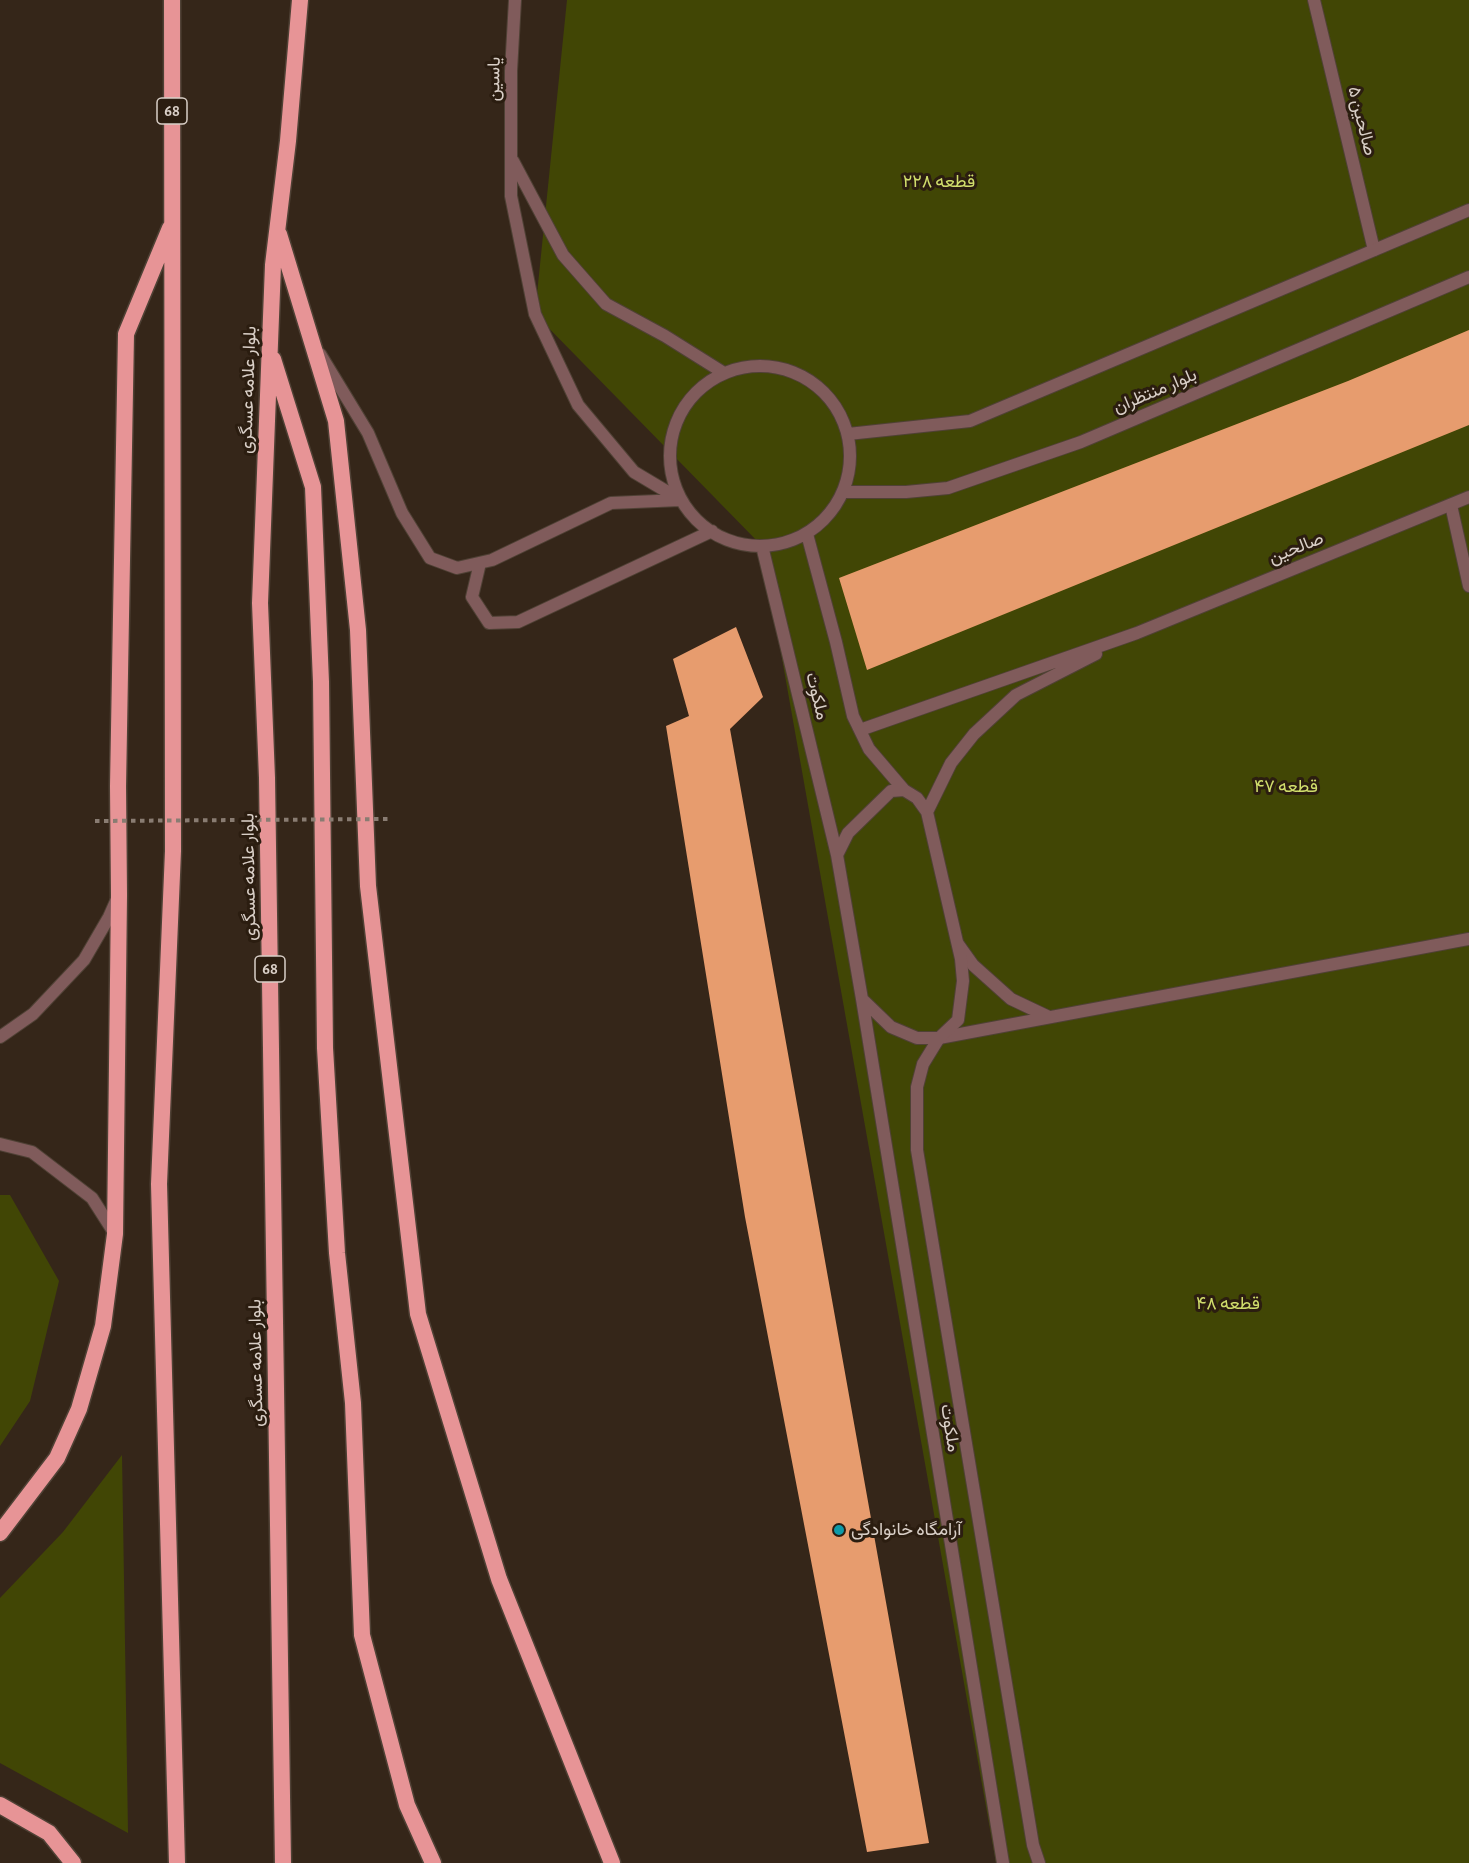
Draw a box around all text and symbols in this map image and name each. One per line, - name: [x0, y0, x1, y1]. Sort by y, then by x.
- street label: یاسین: [483, 56, 505, 102]
- street label: صالحین ۵: [1343, 84, 1381, 158]
- road number: 68: [157, 98, 187, 124]
- park label: قطعه ۲۲۸: [903, 171, 975, 193]
- street label: بلوار علامه عسگری: [235, 326, 261, 454]
- street label: بلوار منتظران: [1110, 364, 1200, 418]
- street label: صالحین: [1265, 527, 1327, 569]
- street label: ملکوت: [801, 670, 833, 722]
- park label: قطعه ۴۷: [1254, 776, 1318, 798]
- street label: بلوار علامه عسگری: [237, 813, 261, 941]
- road number: 68: [255, 956, 285, 982]
- park label: قطعه ۴۸: [1196, 1293, 1260, 1315]
- street label: بلوار علامه عسگری: [244, 1299, 268, 1427]
- street label: ملکوت: [936, 1402, 964, 1454]
- place label: آرامگاه خانوادگی: [851, 1519, 961, 1541]
- marker: آرامگاه خانوادگی: [832, 1523, 846, 1537]

